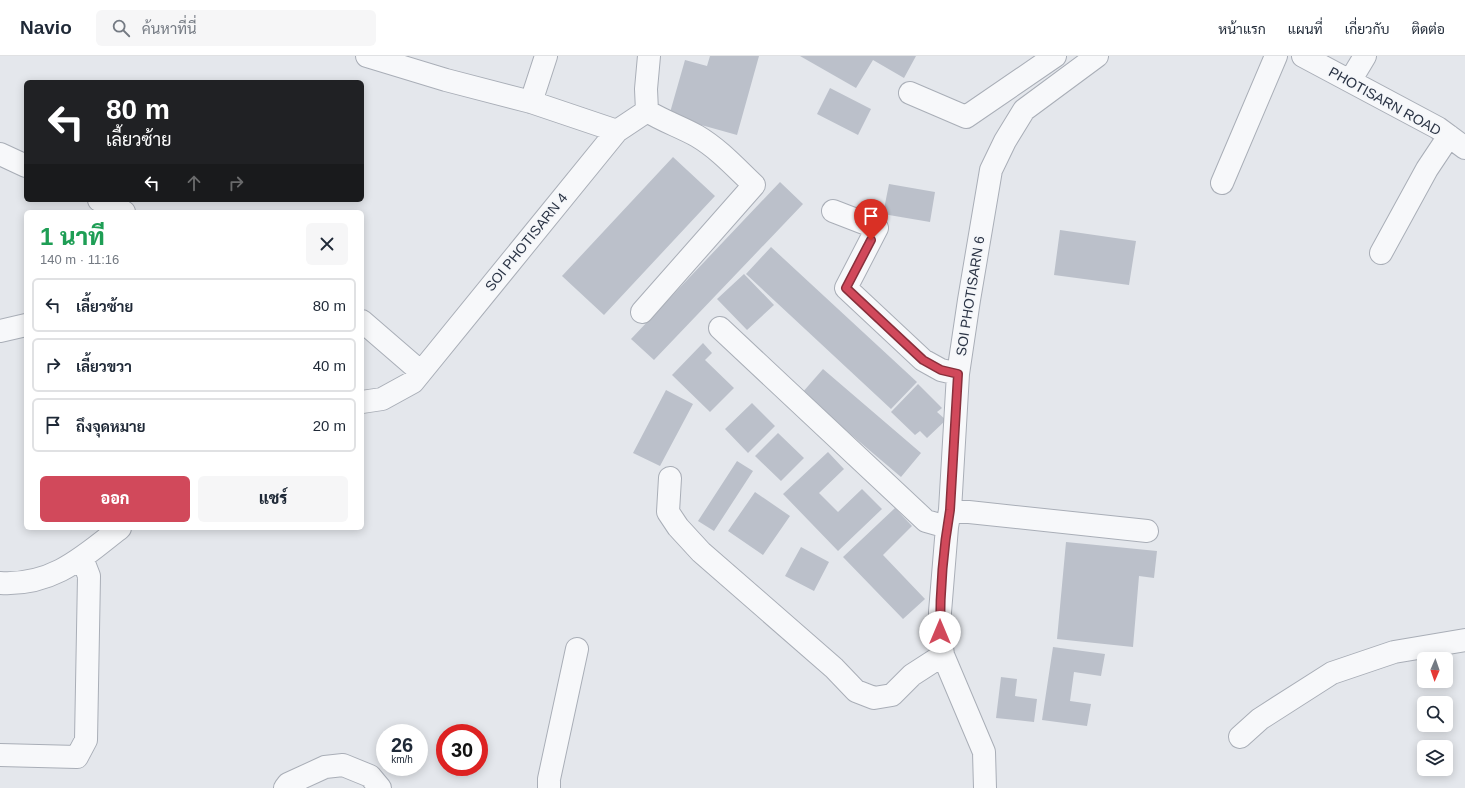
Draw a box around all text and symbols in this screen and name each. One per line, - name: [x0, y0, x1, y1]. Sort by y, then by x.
- search box: [96, 10, 376, 46]
- text: Navio: [20, 17, 72, 38]
- icon: search: [110, 17, 132, 39]
- text: ค้นหาที่นี่: [142, 20, 197, 37]
- text: หน้าแรก: [1218, 21, 1266, 37]
- text: แผนที่: [1288, 21, 1323, 37]
- text: เกี่ยวกับ: [1345, 21, 1389, 37]
- text: ติดต่อ: [1411, 21, 1445, 37]
- street label: PHOTISARN ROAD: [1326, 63, 1444, 139]
- text: 80 m: [106, 94, 170, 125]
- icon: left: [40, 96, 92, 148]
- text: เลี้ยวซ้าย: [106, 130, 172, 150]
- icon: left: [141, 172, 163, 194]
- icon: ahead: [183, 172, 205, 194]
- icon: right: [225, 172, 247, 194]
- street label: SOI PHOTISARN 4: [482, 190, 571, 294]
- pin: [854, 199, 888, 240]
- icon: arrive: [860, 205, 882, 227]
- text: 1 นาที: [40, 223, 105, 250]
- button: close: [306, 223, 348, 265]
- street label: SOI PHOTISARN 6: [953, 235, 987, 357]
- text: 140 m · 11:16: [40, 252, 119, 267]
- icon: left: [42, 294, 64, 316]
- text: 80 m: [313, 297, 346, 314]
- text: เลี้ยวซ้าย: [76, 298, 133, 315]
- icon: right: [42, 354, 64, 376]
- text: 40 m: [313, 357, 346, 374]
- text: เลี้ยวขวา: [76, 358, 132, 375]
- icon: arrive: [42, 414, 64, 436]
- text: 20 m: [313, 417, 346, 434]
- text: ถึงจุดหมาย: [76, 418, 146, 435]
- button: ออก: [40, 476, 190, 522]
- button: แชร์: [198, 476, 348, 522]
- position arrow: [919, 611, 961, 653]
- north arrow: [1417, 652, 1453, 688]
- map controls: [1417, 652, 1453, 776]
- button: search: [1417, 696, 1453, 732]
- speed limit sign: 30: [436, 724, 488, 776]
- text: 26: [391, 734, 413, 756]
- button: layers: [1417, 740, 1453, 776]
- text: km/h: [391, 754, 413, 765]

